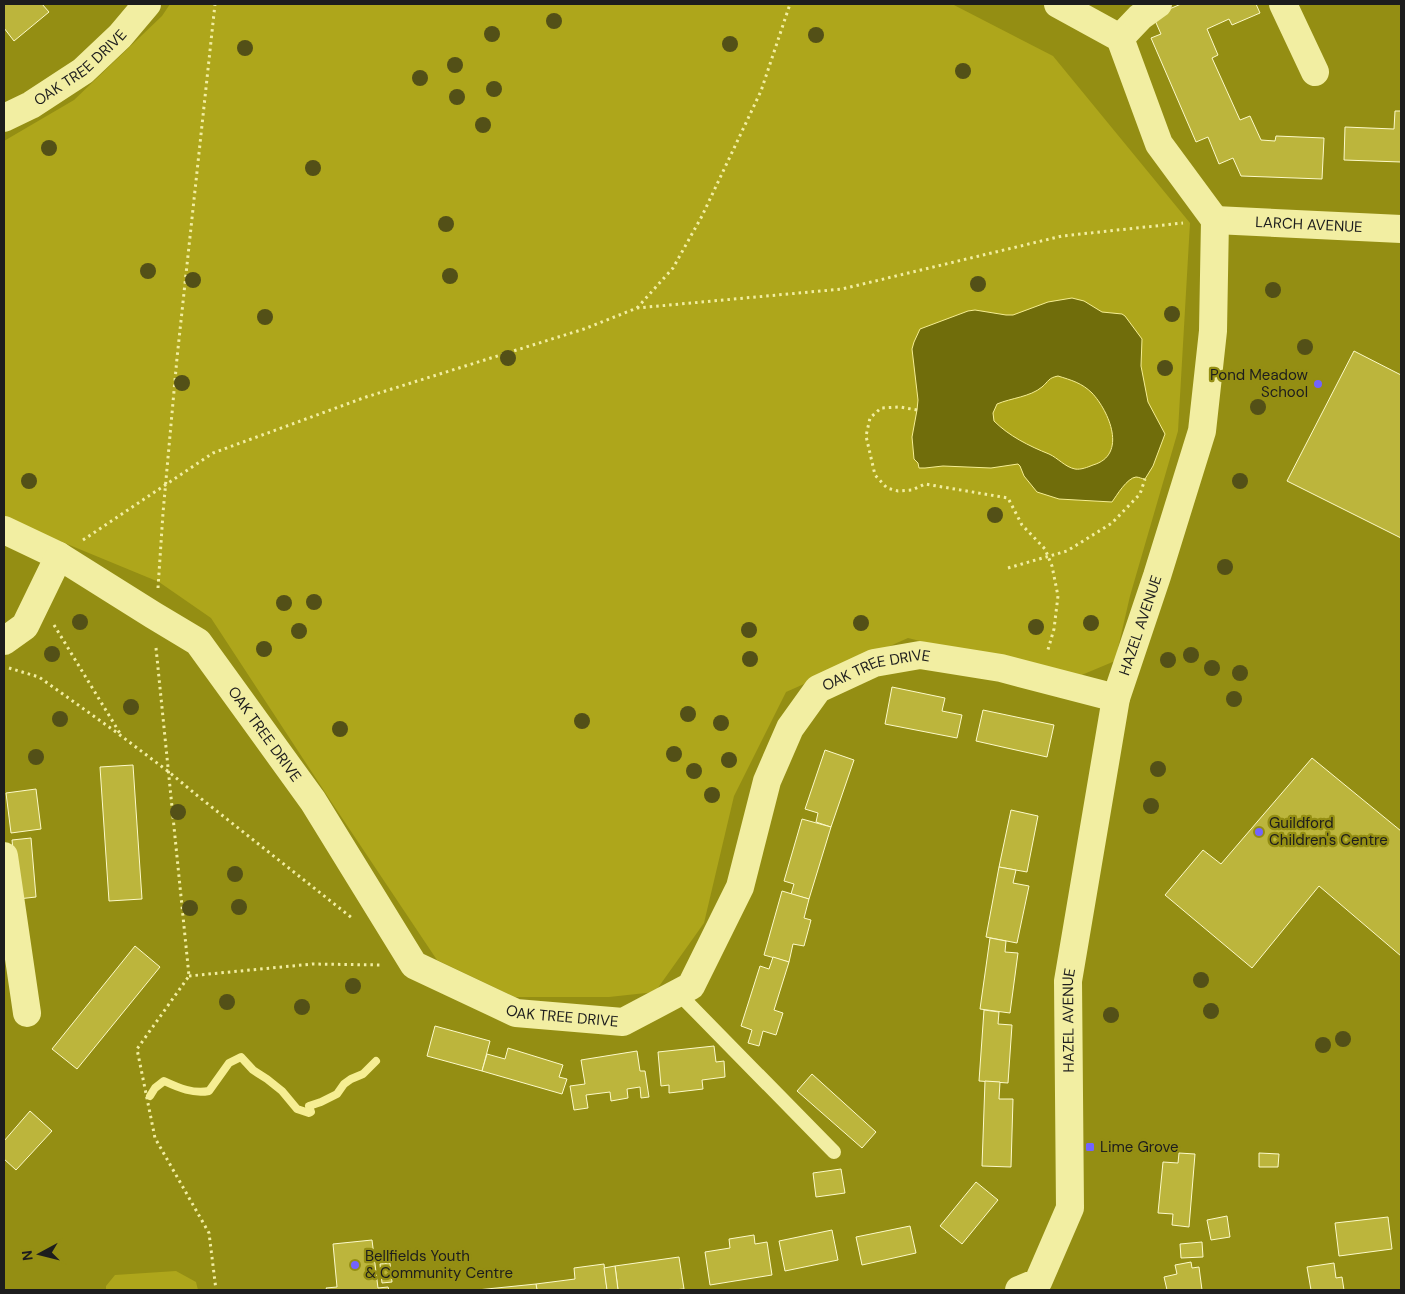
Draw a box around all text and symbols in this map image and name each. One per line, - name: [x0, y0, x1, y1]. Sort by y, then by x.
- street label: OAK TREE DRIVE: [30, 25, 131, 110]
- street label: LARCH AVENUE: [1255, 212, 1363, 237]
- place label: Pond Meadow School: [1210, 365, 1309, 402]
- marker: Pond Meadow School: [1312, 378, 1324, 390]
- street label: HAZEL AVENUE: [1114, 573, 1167, 678]
- street label: OAK TREE DRIVE: [819, 645, 932, 696]
- street label: OAK TREE DRIVE: [223, 682, 306, 786]
- place label: Guildford Children's Centre: [1269, 813, 1388, 850]
- marker: Guildford Children's Centre: [1253, 826, 1265, 838]
- street label: HAZEL AVENUE: [1058, 967, 1080, 1073]
- street label: OAK TREE DRIVE: [502, 999, 619, 1032]
- place label: Lime Grove: [1100, 1137, 1179, 1157]
- marker: Lime Grove: [1084, 1141, 1096, 1153]
- north arrow: [15, 1229, 65, 1279]
- place label: Bellfields Youth & Community Centre: [365, 1246, 513, 1283]
- text: N: [18, 1249, 37, 1262]
- marker: Bellfields Youth & Community Centre: [349, 1259, 361, 1271]

